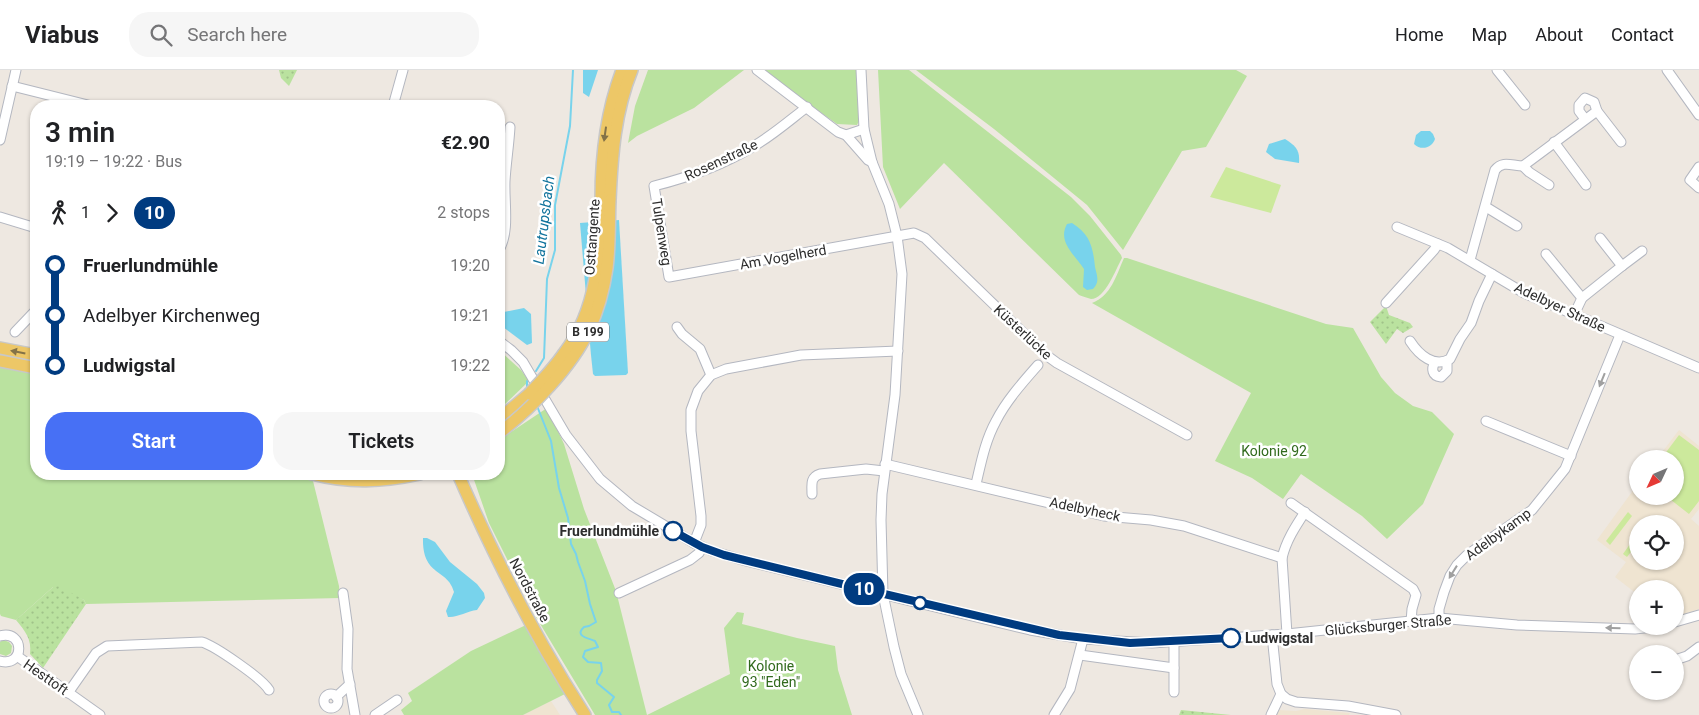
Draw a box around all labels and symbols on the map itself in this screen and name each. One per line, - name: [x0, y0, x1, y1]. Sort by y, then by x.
- one-way arrow: [601, 126, 609, 142]
- street label: Rosenstraße: [682, 136, 760, 184]
- water label: Lautrupsbach: [530, 175, 558, 265]
- street label: Tulpenweg: [649, 197, 675, 267]
- street label: Osttangente: [581, 198, 603, 276]
- street label: Am Vogelherd: [738, 241, 828, 273]
- street label: Adelbyer Straße: [1512, 279, 1608, 335]
- street label: Küsterlücke: [991, 301, 1055, 363]
- road number: B 199: [567, 322, 609, 342]
- one-way arrow: [11, 348, 26, 356]
- one-way arrow: [1598, 373, 1606, 388]
- park label: Kolonie 92: [1241, 443, 1307, 459]
- north arrow: [1629, 450, 1684, 505]
- street label: Adelbyheck: [1048, 494, 1123, 524]
- street label: Adelbykamp: [1462, 505, 1534, 563]
- marker: Fruerlundmühle: [663, 521, 683, 541]
- place label: Fruerlundmühle: [559, 523, 659, 539]
- street label: Nordstraße: [506, 555, 554, 625]
- one-way arrow: [1449, 565, 1458, 578]
- line badge: 10: [842, 573, 886, 605]
- unlabelled marker: [913, 596, 927, 610]
- street label: Glücksburger Straße: [1324, 612, 1452, 638]
- one-way arrow: [1605, 624, 1621, 632]
- marker: Ludwigstal: [1221, 628, 1241, 648]
- place label: Ludwigstal: [1245, 630, 1313, 646]
- street label: Hesttoft: [20, 656, 72, 698]
- park label: Kolonie 93 "Eden": [742, 658, 800, 690]

